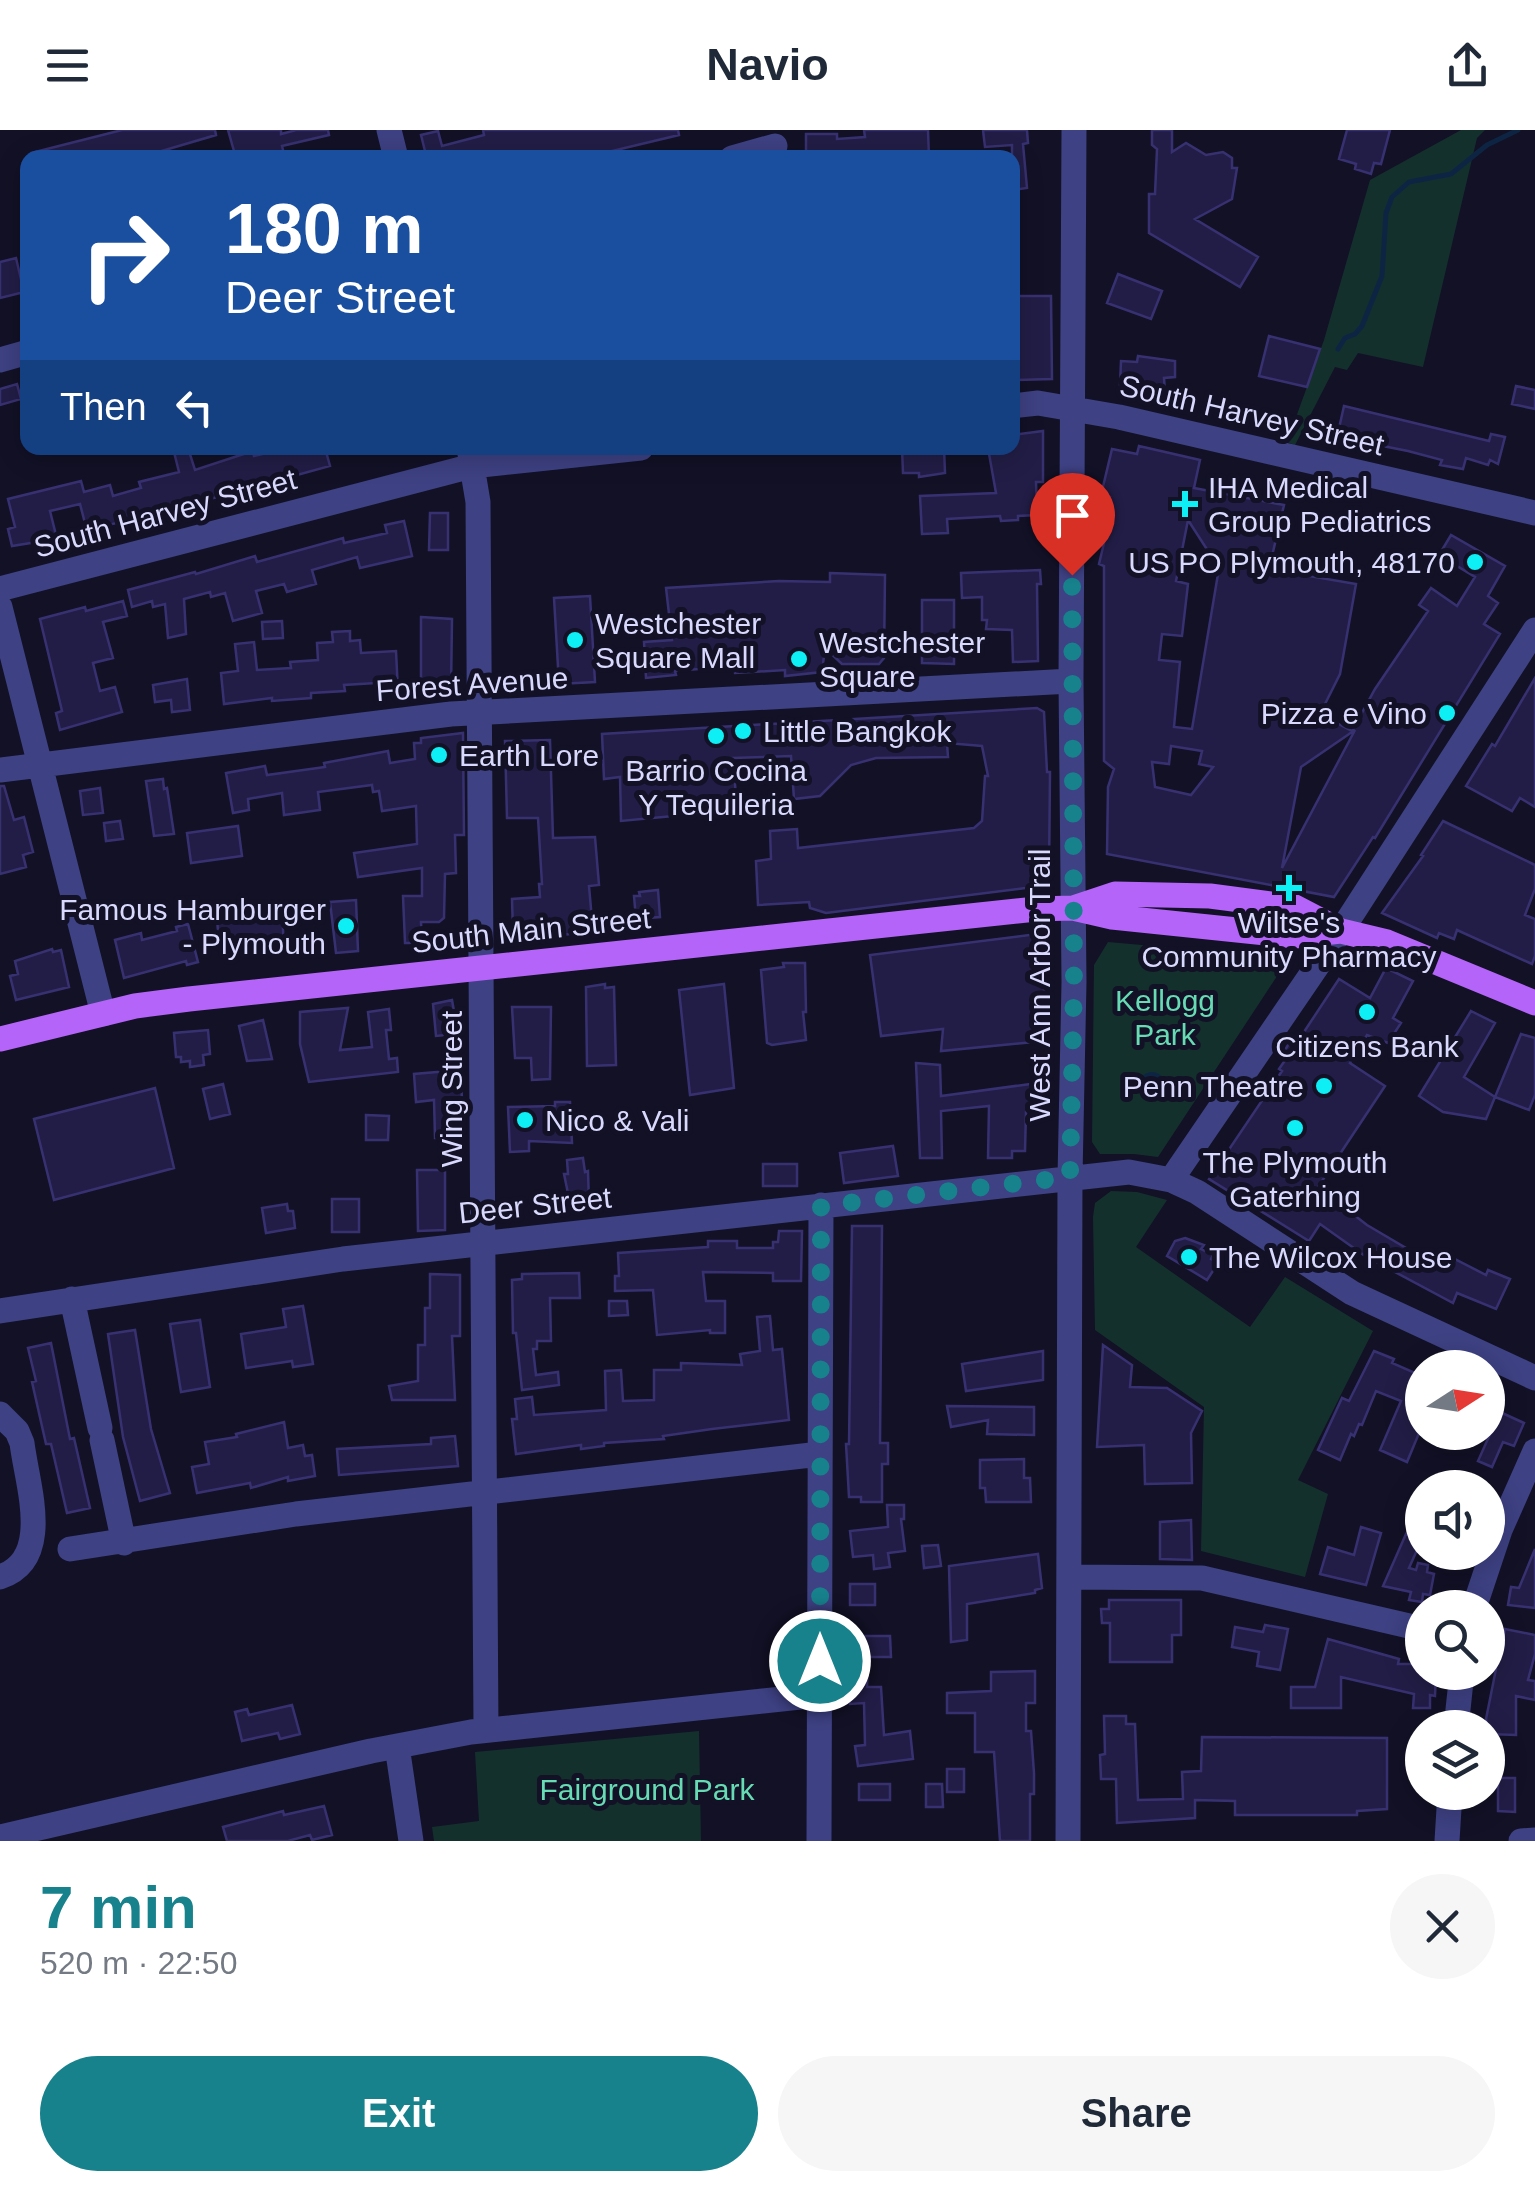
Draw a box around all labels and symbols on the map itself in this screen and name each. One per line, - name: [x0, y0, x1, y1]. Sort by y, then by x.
- street label: South Harvey Street: [1117, 369, 1388, 462]
- street label: South Harvey Street: [30, 462, 300, 564]
- place label: IHA Medical Group Pediatrics: [1208, 471, 1431, 538]
- pin: [1030, 473, 1115, 576]
- marker: IHA Medical Group Pediatrics: [1172, 491, 1198, 517]
- place label: US PO Plymouth, 48170: [1128, 546, 1455, 579]
- marker: US PO Plymouth, 48170: [1464, 551, 1486, 573]
- place label: Westchester Square Mall: [595, 607, 761, 674]
- place label: Westchester Square: [819, 626, 985, 693]
- marker: Westchester Square Mall: [564, 629, 586, 651]
- marker: Westchester Square: [788, 648, 810, 670]
- street label: Forest Avenue: [375, 661, 569, 707]
- place label: Pizza e Vino: [1261, 697, 1427, 730]
- marker: Pizza e Vino: [1436, 702, 1458, 724]
- place label: Little Bangkok: [763, 715, 952, 748]
- marker: Little Bangkok: [732, 720, 754, 742]
- marker: Barrio Cocina Y Tequileria: [705, 725, 727, 747]
- place label: Earth Lore: [459, 739, 599, 772]
- marker: Earth Lore: [428, 744, 450, 766]
- place label: Barrio Cocina Y Tequileria: [625, 754, 807, 821]
- street label: West Ann Arbor Trail: [1023, 849, 1056, 1121]
- marker: Wiltse's Community Pharmacy: [1278, 877, 1300, 899]
- place label: Famous Hamburger - Plymouth: [59, 893, 326, 960]
- street label: South Main Street: [410, 901, 653, 959]
- place label: Wiltse's Community Pharmacy: [1141, 906, 1437, 973]
- marker: Famous Hamburger - Plymouth: [335, 915, 357, 937]
- park label: Kellogg Park: [1115, 984, 1215, 1051]
- marker: Citizens Bank: [1356, 1001, 1378, 1023]
- street label: Wing Street: [435, 1010, 468, 1167]
- place label: Citizens Bank: [1275, 1030, 1460, 1063]
- place label: Penn Theatre: [1123, 1070, 1304, 1103]
- marker: Penn Theatre: [1313, 1075, 1335, 1097]
- place label: Nico & Vali: [545, 1104, 690, 1137]
- marker: Nico & Vali: [514, 1109, 536, 1131]
- marker: The Plymouth Gaterhing: [1284, 1117, 1306, 1139]
- place label: The Plymouth Gaterhing: [1202, 1146, 1388, 1213]
- street label: Deer Street: [457, 1181, 614, 1229]
- place label: The Wilcox House: [1209, 1241, 1452, 1274]
- marker: The Wilcox House: [1178, 1246, 1200, 1268]
- north arrow: [1405, 1350, 1505, 1450]
- position arrow: [768, 1609, 872, 1713]
- park label: Fairground Park: [539, 1773, 756, 1806]

